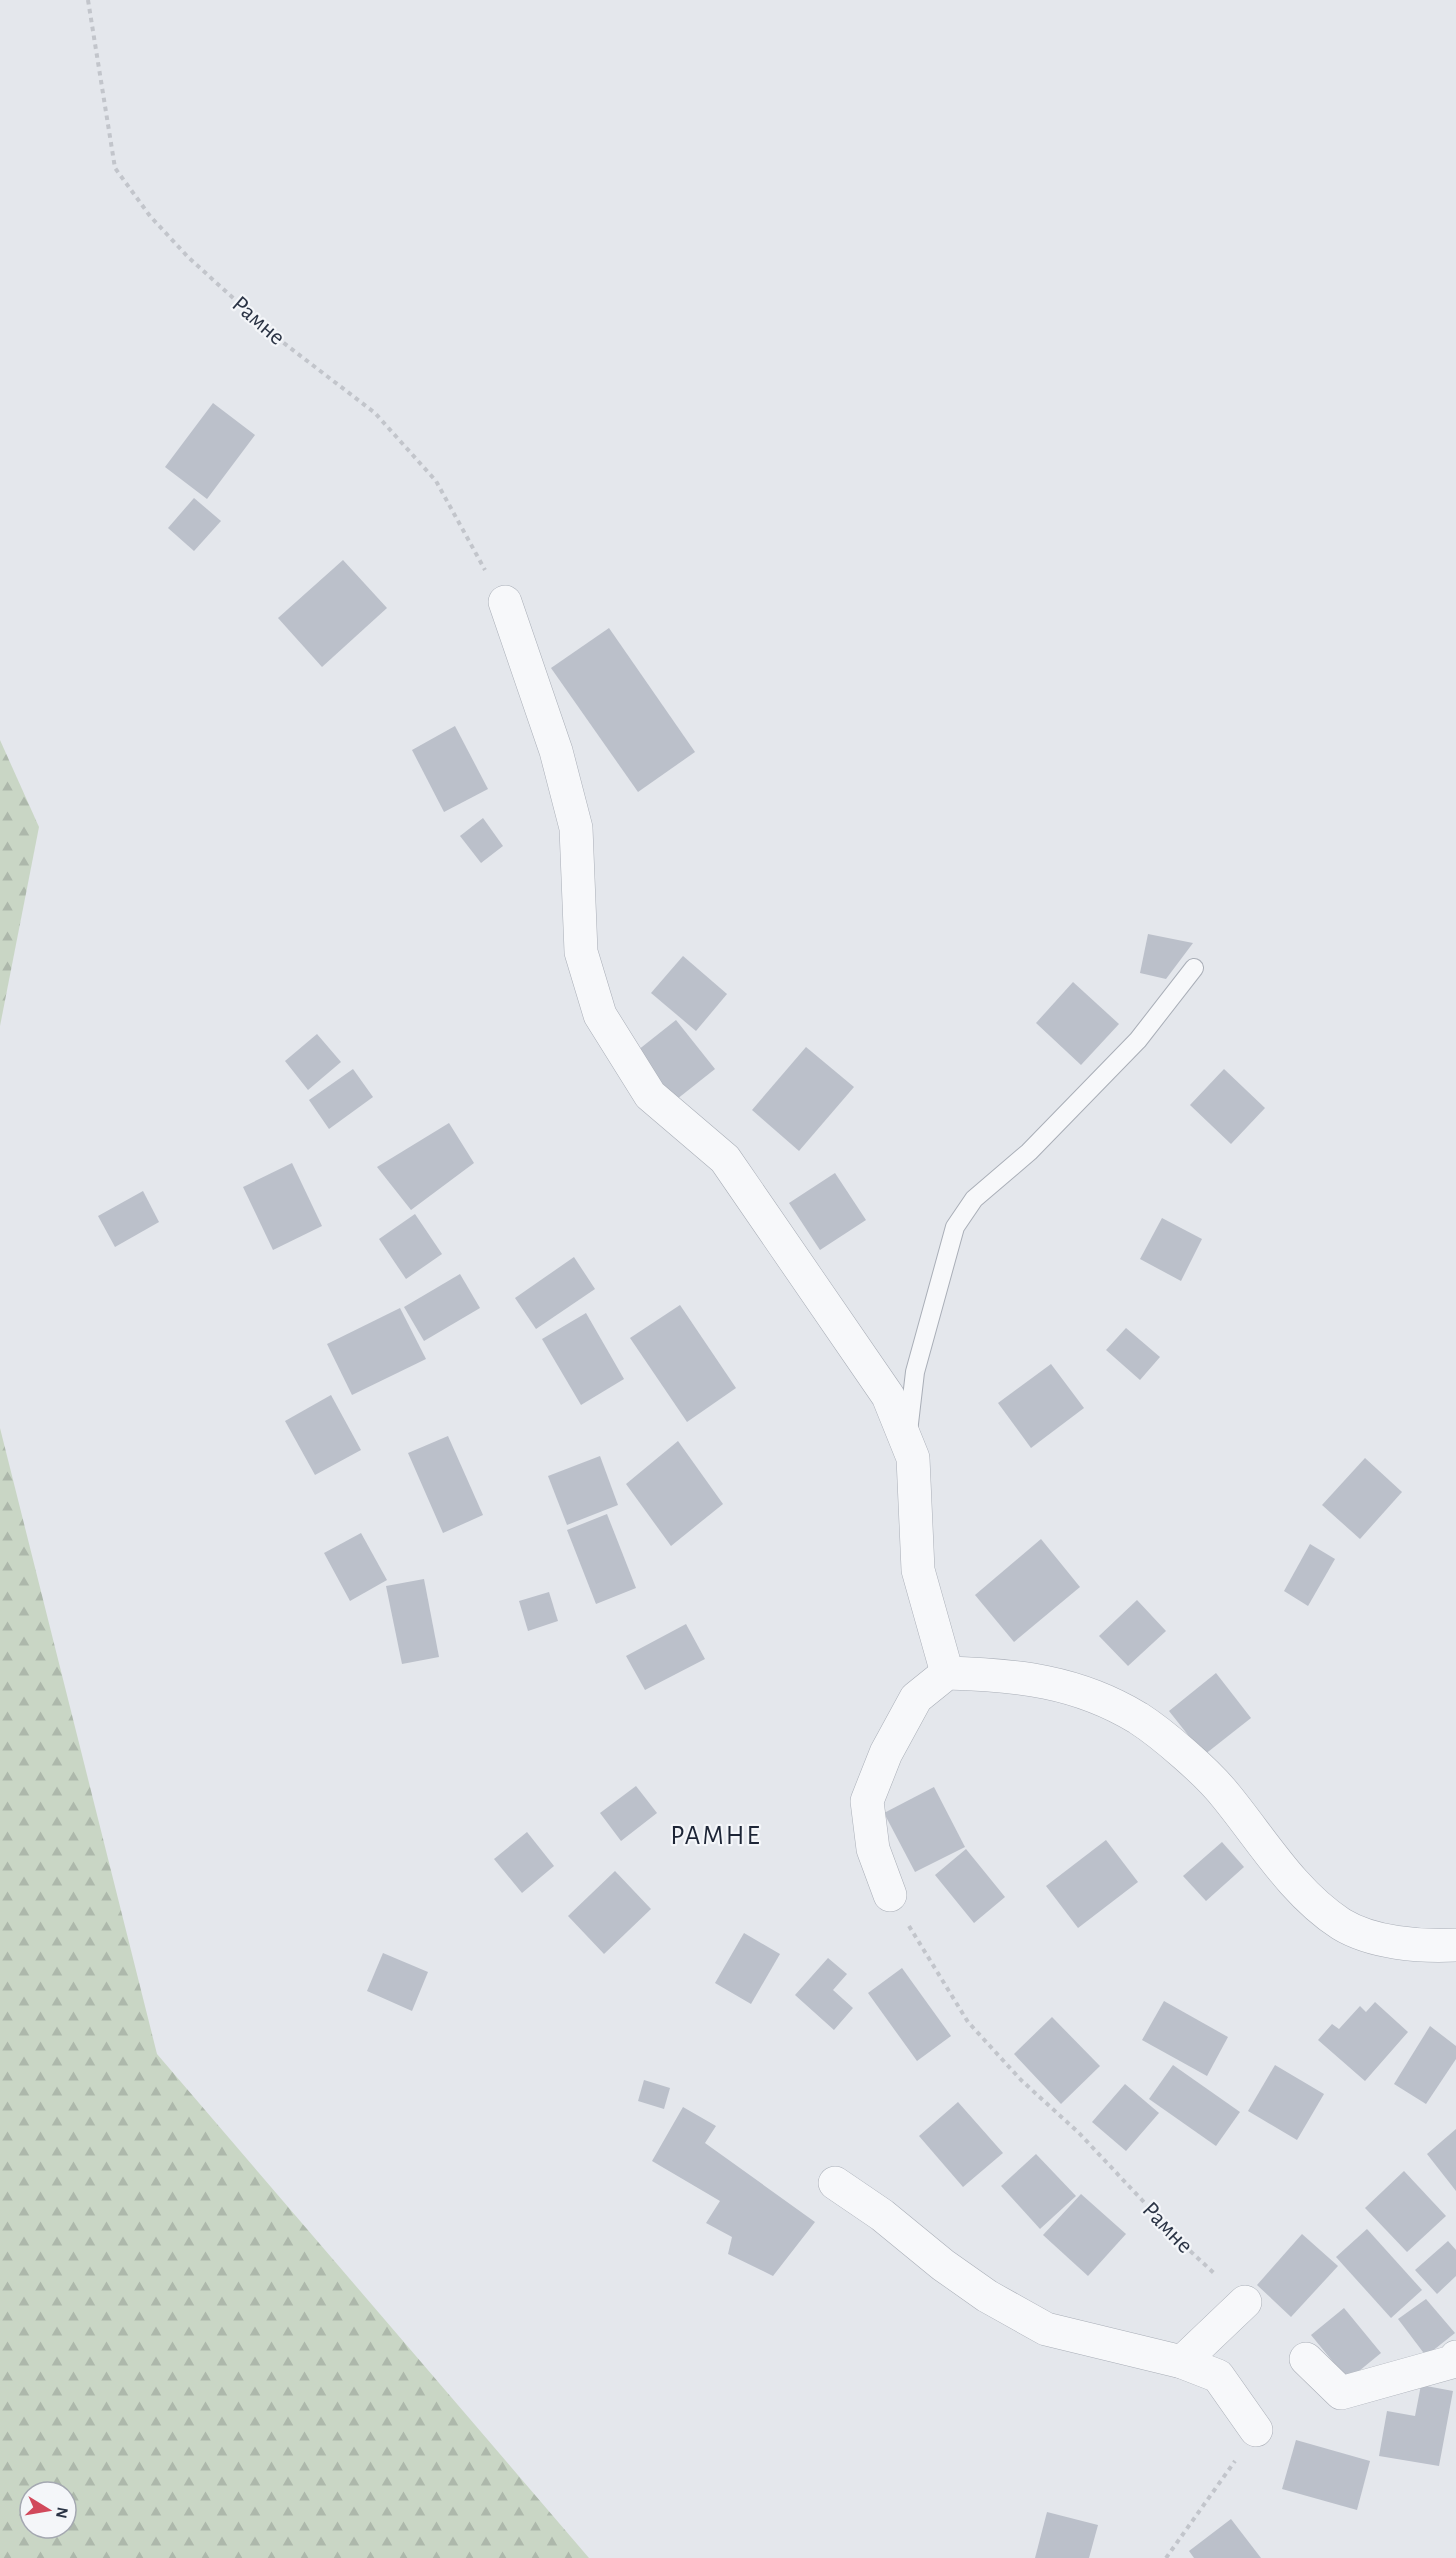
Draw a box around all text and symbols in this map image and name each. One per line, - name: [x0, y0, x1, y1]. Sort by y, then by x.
- street label: Рамне: [227, 292, 289, 350]
- district label: РАМНЕ: [670, 1822, 762, 1849]
- street label: Рамне: [1137, 2197, 1197, 2258]
- north arrow: [18, 2480, 78, 2540]
- text: N: [53, 2506, 71, 2520]

